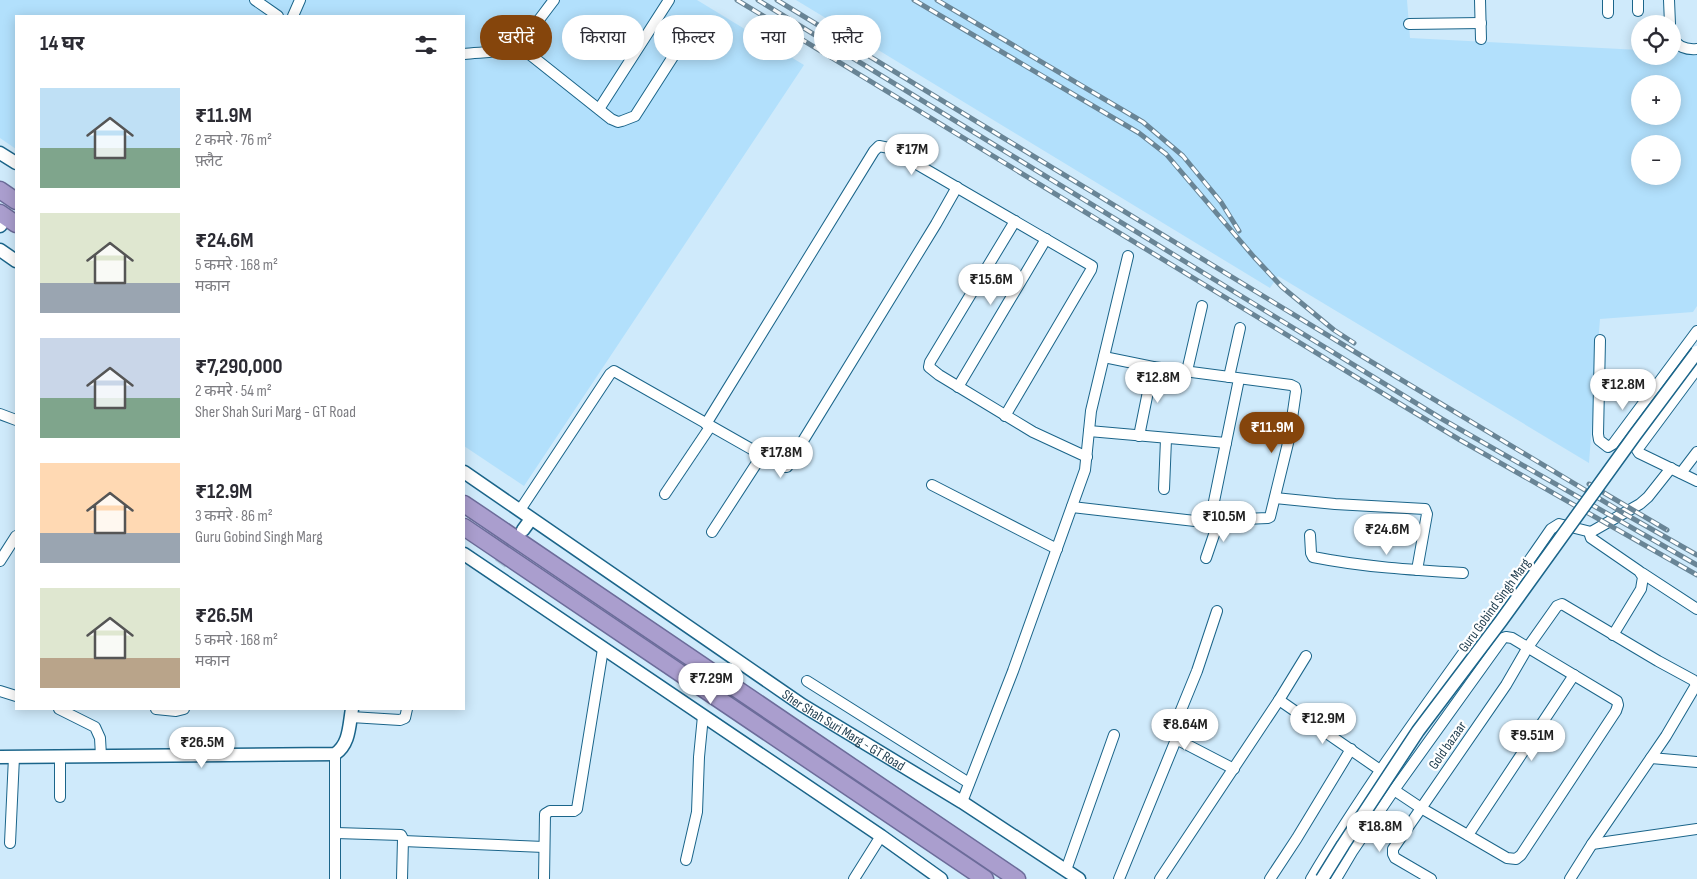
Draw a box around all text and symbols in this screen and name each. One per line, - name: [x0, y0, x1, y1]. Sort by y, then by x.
- chip: खरीदें: [480, 15, 552, 60]
- chip: किराया: [562, 15, 644, 60]
- chip: फ़िल्टर: [654, 15, 733, 60]
- chip: नया: [743, 15, 804, 60]
- chip: फ़्लैट: [814, 15, 881, 60]
- map controls: [1631, 15, 1681, 185]
- button: locate: [1631, 15, 1681, 65]
- text: 14 घर: [40, 31, 84, 56]
- icon: filters: [412, 31, 440, 59]
- button: +: [1631, 75, 1681, 125]
- text: ₹11.9M: [195, 103, 252, 128]
- icon: home: [80, 108, 140, 168]
- text: 2 कमरे · 76 m²: [195, 131, 272, 150]
- pin: ₹17M: [882, 134, 942, 176]
- button: −: [1631, 135, 1681, 185]
- text: ₹17M: [896, 140, 928, 159]
- text: फ़्लैट: [195, 152, 223, 171]
- text: ₹24.6M: [195, 228, 253, 253]
- icon: home: [80, 233, 140, 293]
- text: 5 कमरे · 168 m²: [195, 256, 278, 275]
- pin: ₹15.6M: [950, 264, 1032, 306]
- text: ₹15.6M: [969, 270, 1013, 289]
- text: मकान: [195, 277, 230, 296]
- text: ₹7,290,000: [195, 354, 283, 379]
- icon: home: [80, 358, 140, 418]
- pin: ₹12.8M: [1117, 362, 1199, 404]
- text: ₹12.8M: [1136, 368, 1180, 387]
- pin: ₹12.8M: [1582, 368, 1664, 411]
- text: ₹12.8M: [1601, 375, 1645, 394]
- text: 2 कमरे · 54 m²: [195, 382, 272, 401]
- text: Sher Shah Suri Marg - GT Road: [195, 403, 356, 422]
- pin: ₹11.9M: [1231, 412, 1313, 454]
- text: ₹11.9M: [1250, 418, 1294, 437]
- pin: ₹17.8M: [740, 436, 822, 479]
- text: ₹17.8M: [760, 443, 802, 462]
- text: ₹12.9M: [195, 479, 252, 504]
- icon: home: [80, 483, 140, 543]
- pin: ₹10.5M: [1183, 500, 1265, 543]
- text: 3 कमरे · 86 m²: [195, 507, 273, 526]
- text: ₹10.5M: [1202, 507, 1246, 526]
- pin: ₹24.6M: [1346, 514, 1428, 556]
- text: ₹24.6M: [1365, 520, 1409, 539]
- text: Guru Gobind Singh Marg: [195, 528, 323, 547]
- street label: Guru Gobind Singh Marg: [1455, 555, 1534, 655]
- text: ₹26.5M: [195, 603, 253, 628]
- icon: home: [80, 608, 140, 668]
- text: 5 कमरे · 168 m²: [195, 631, 278, 650]
- text: मकान: [195, 652, 230, 671]
- pin: ₹7.29M: [670, 662, 752, 705]
- text: ₹7.29M: [689, 669, 733, 688]
- street label: Sher Shah Suri Marg - GT Road: [779, 686, 908, 774]
- pin: ₹12.9M: [1282, 702, 1364, 745]
- pin: ₹8.64M: [1144, 708, 1226, 751]
- text: ₹12.9M: [1301, 709, 1345, 728]
- text: ₹8.64M: [1162, 715, 1208, 734]
- street label: Gold bazaar: [1425, 718, 1470, 772]
- pin: ₹9.51M: [1491, 720, 1573, 762]
- pin: ₹26.5M: [161, 726, 243, 769]
- text: ₹9.51M: [1510, 726, 1554, 745]
- text: ₹26.5M: [180, 733, 224, 752]
- pin: ₹18.8M: [1339, 810, 1421, 853]
- text: ₹18.8M: [1358, 817, 1402, 836]

